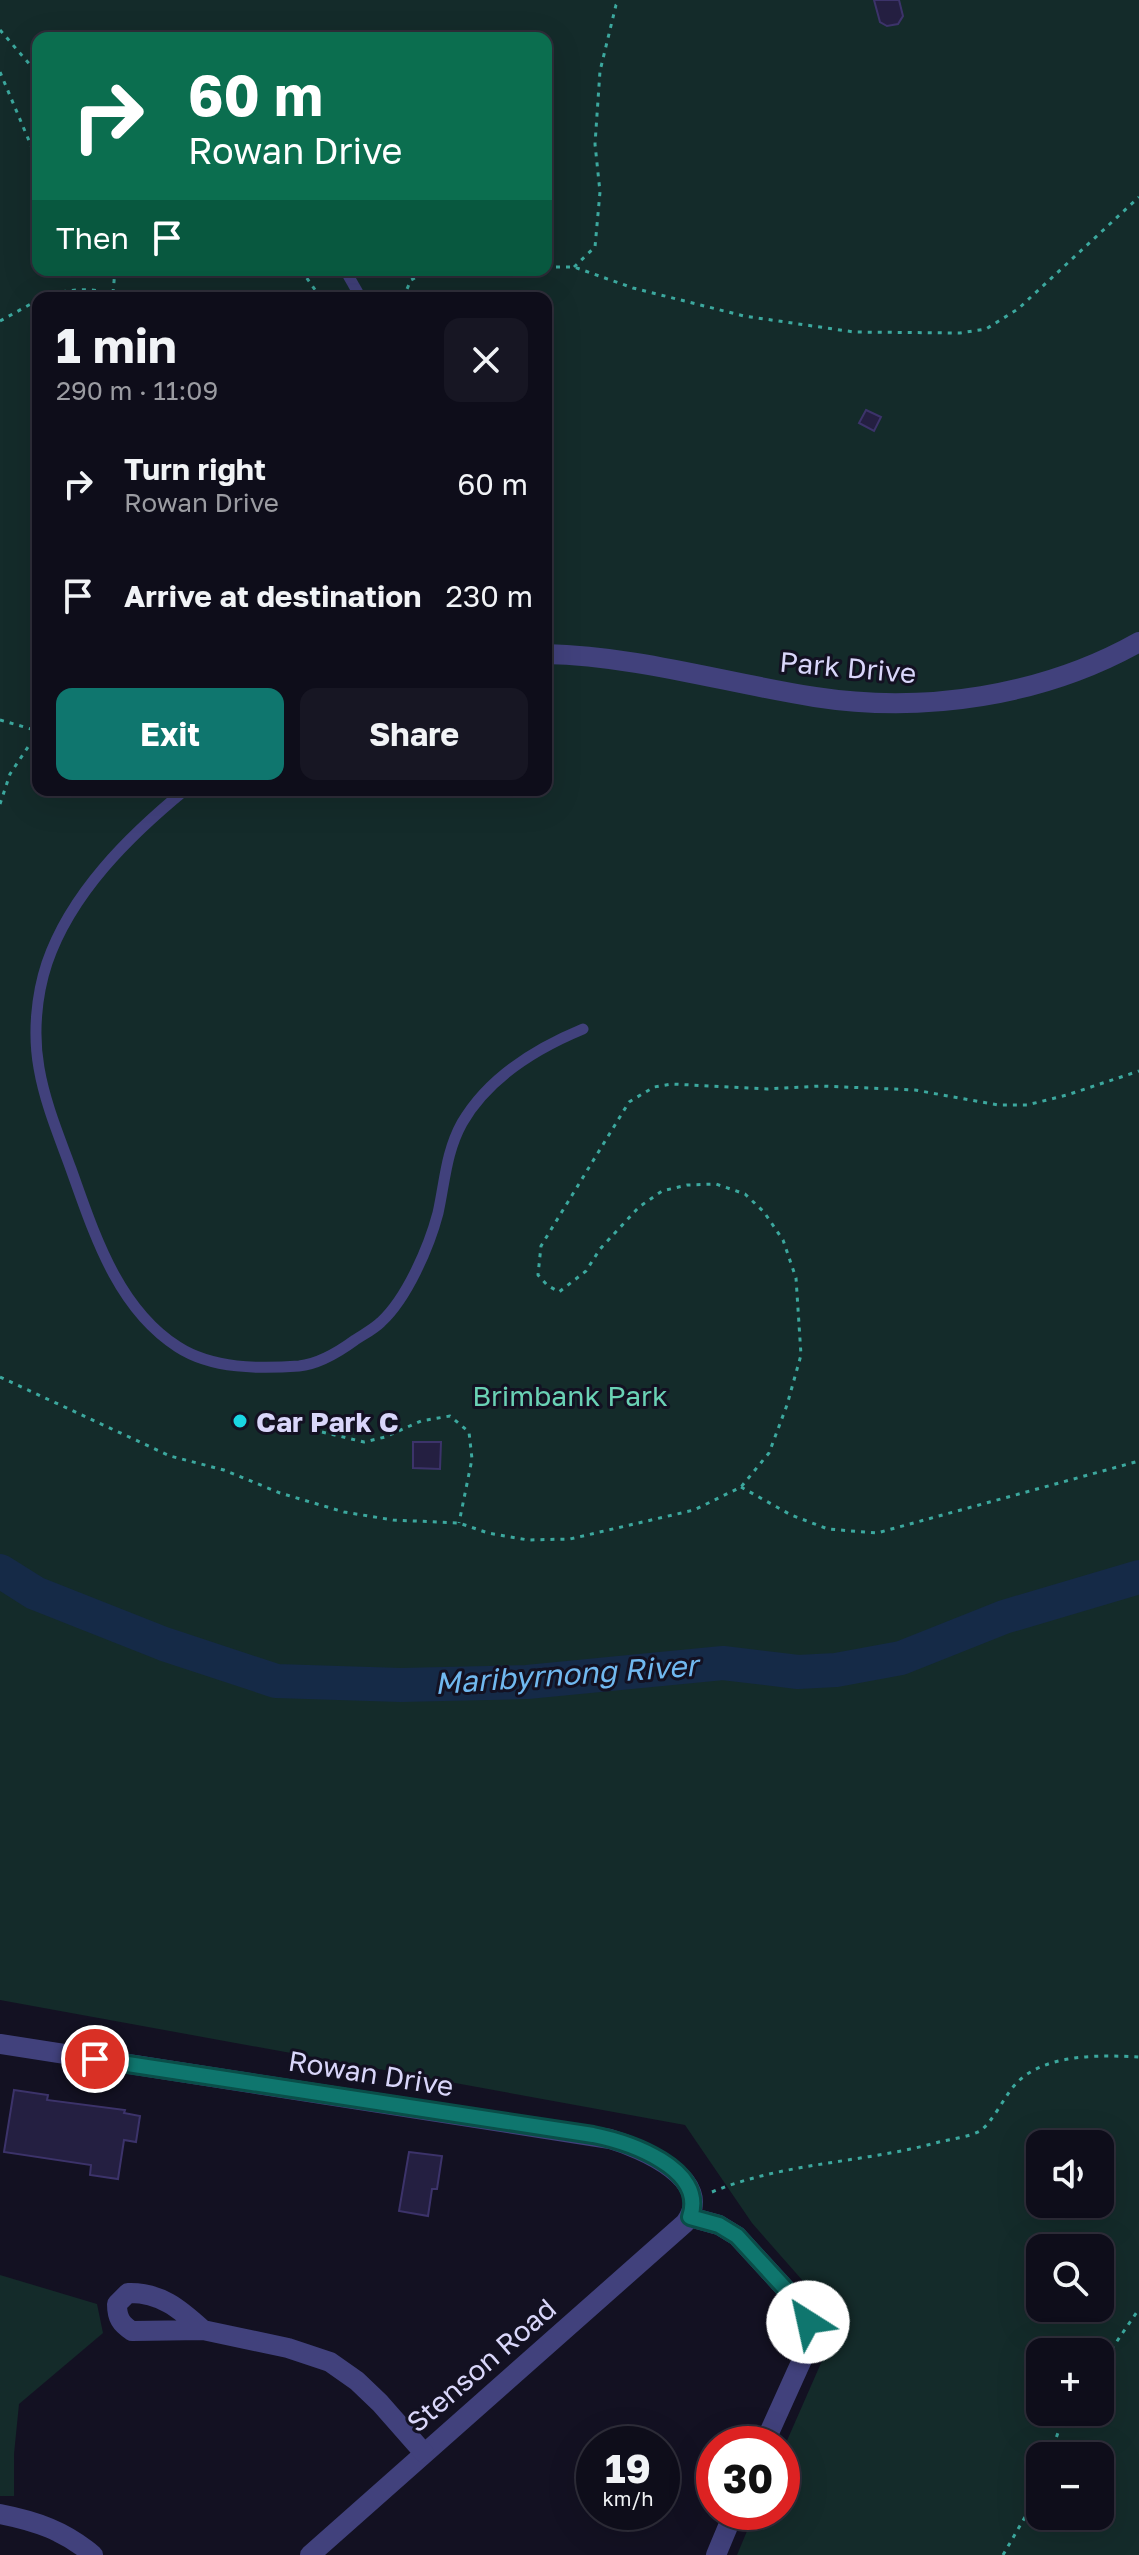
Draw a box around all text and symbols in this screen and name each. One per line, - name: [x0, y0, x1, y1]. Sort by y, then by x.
- text: 60 m: [188, 61, 323, 128]
- icon: right: [56, 64, 160, 168]
- text: Rowan Drive: [188, 129, 403, 172]
- icon: arrive: [145, 216, 189, 260]
- text: Then: [56, 220, 129, 256]
- text: 1 min: [56, 316, 177, 374]
- button: close: [444, 318, 528, 402]
- text: 290 m · 11:09: [56, 375, 218, 406]
- text: Turn right: [124, 451, 266, 487]
- icon: right: [56, 462, 100, 506]
- text: 60 m: [457, 466, 528, 502]
- text: Rowan Drive: [124, 487, 279, 518]
- icon: arrive: [56, 574, 100, 618]
- text: Arrive at destination: [124, 578, 421, 614]
- text: 230 m: [445, 578, 533, 614]
- street label: Park Drive: [778, 645, 918, 689]
- button: Exit: [56, 688, 284, 780]
- button: Share: [300, 688, 528, 780]
- park label: Brimbank Park: [472, 1379, 668, 1412]
- place label: Car Park C: [256, 1405, 399, 1438]
- marker: Car Park C: [231, 1412, 249, 1430]
- water label: Maribyrnong River: [433, 1647, 703, 1701]
- pin: [61, 2025, 129, 2093]
- icon: arrive: [73, 2037, 117, 2081]
- street label: Rowan Drive: [286, 2044, 456, 2102]
- map controls: [1026, 2130, 1114, 2530]
- button: sound: [1026, 2130, 1114, 2218]
- button: search: [1026, 2234, 1114, 2322]
- position arrow: [766, 2280, 850, 2364]
- street label: Stenson Road: [400, 2291, 562, 2439]
- button: +: [1026, 2338, 1114, 2426]
- speed limit sign: 30: [696, 2426, 800, 2530]
- button: −: [1026, 2442, 1114, 2530]
- text: 19: [605, 2444, 651, 2492]
- text: km/h: [603, 2486, 653, 2510]

